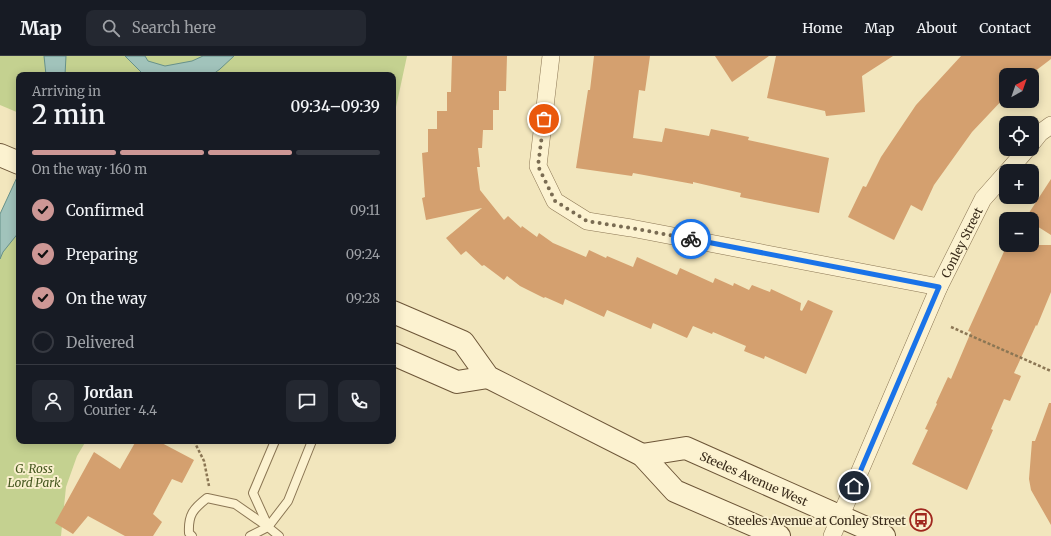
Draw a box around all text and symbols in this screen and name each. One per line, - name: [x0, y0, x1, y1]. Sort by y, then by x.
- search box: [86, 10, 366, 46]
- text: Map: [20, 16, 62, 40]
- icon: search: [100, 17, 122, 39]
- text: Search here: [132, 18, 216, 37]
- text: Home: [802, 19, 843, 37]
- text: Map: [865, 19, 894, 37]
- text: About: [916, 19, 957, 37]
- text: Contact: [979, 19, 1031, 37]
- north arrow: [999, 68, 1039, 108]
- map controls: [999, 68, 1039, 252]
- text: Arriving in: [32, 83, 101, 100]
- text: 09:34–09:39: [291, 97, 380, 116]
- text: 2 min: [32, 98, 105, 131]
- pin: [527, 102, 561, 136]
- icon: bag: [533, 108, 555, 130]
- button: locate: [999, 116, 1039, 156]
- text: On the way · 160 m: [32, 161, 147, 178]
- button: +: [999, 164, 1039, 204]
- icon: check: [32, 199, 54, 221]
- text: Confirmed: [66, 201, 144, 220]
- text: 09:11: [350, 202, 380, 219]
- street label: Conley Street: [937, 204, 985, 280]
- button: −: [999, 212, 1039, 252]
- courier: [671, 219, 711, 259]
- icon: bike: [680, 228, 702, 250]
- icon: check: [32, 243, 54, 265]
- text: Preparing: [66, 245, 138, 264]
- text: 09:24: [346, 246, 380, 263]
- icon: check: [32, 287, 54, 309]
- text: On the way: [66, 289, 147, 308]
- text: 09:28: [346, 290, 380, 307]
- text: Delivered: [66, 333, 134, 352]
- button: person: [32, 380, 74, 422]
- button: chat: [286, 380, 328, 422]
- button: phone: [338, 380, 380, 422]
- text: Jordan: [84, 383, 133, 402]
- text: Courier · 4.4: [84, 402, 157, 419]
- street label: Steeles Avenue West: [698, 448, 811, 509]
- park label: G. Ross Lord Park: [8, 461, 61, 490]
- pin: [837, 469, 871, 503]
- icon: home: [843, 475, 865, 497]
- bus stop icon: Steeles Avenue at Conley Street: [908, 507, 934, 533]
- place label: Steeles Avenue at Conley Street: [727, 513, 906, 528]

